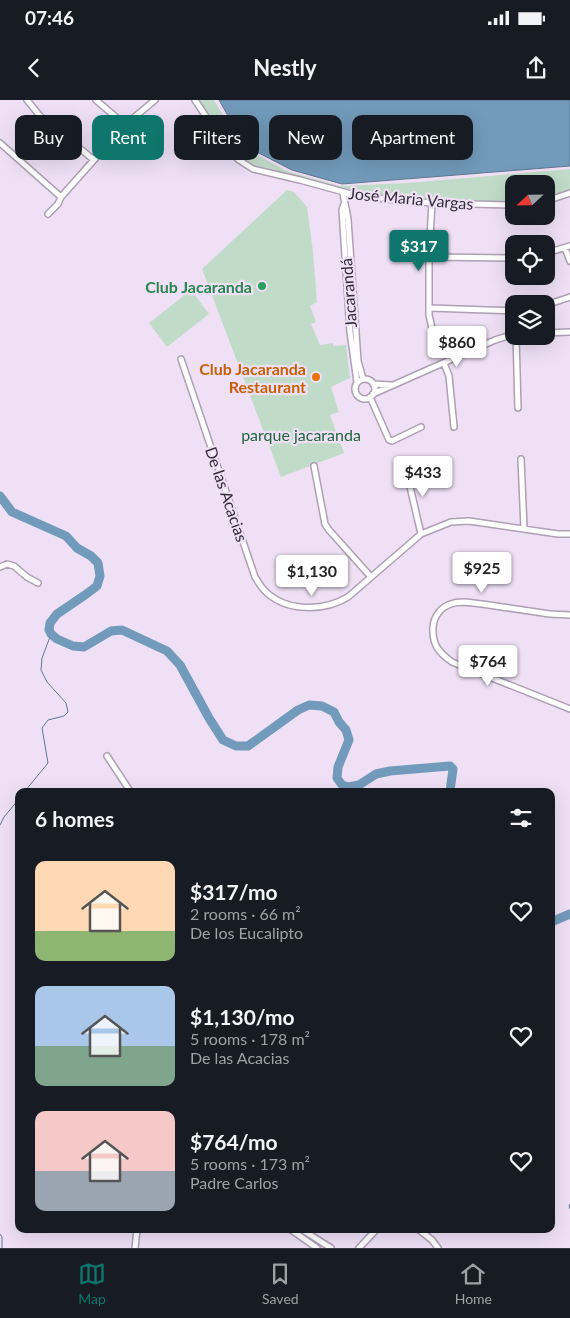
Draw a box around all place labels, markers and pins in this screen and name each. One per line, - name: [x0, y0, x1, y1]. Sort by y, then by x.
- pin: $317: [389, 230, 449, 272]
- place label: Club Jacaranda: [145, 277, 252, 296]
- marker: Club Jacaranda: [256, 280, 268, 292]
- pin: $860: [427, 326, 487, 368]
- place label: Club Jacaranda Restaurant: [199, 359, 306, 396]
- marker: Club Jacaranda Restaurant: [310, 371, 322, 383]
- pin: $433: [393, 456, 453, 498]
- pin: $925: [452, 552, 512, 594]
- pin: $1,130: [271, 554, 353, 597]
- pin: $764: [458, 644, 518, 687]

